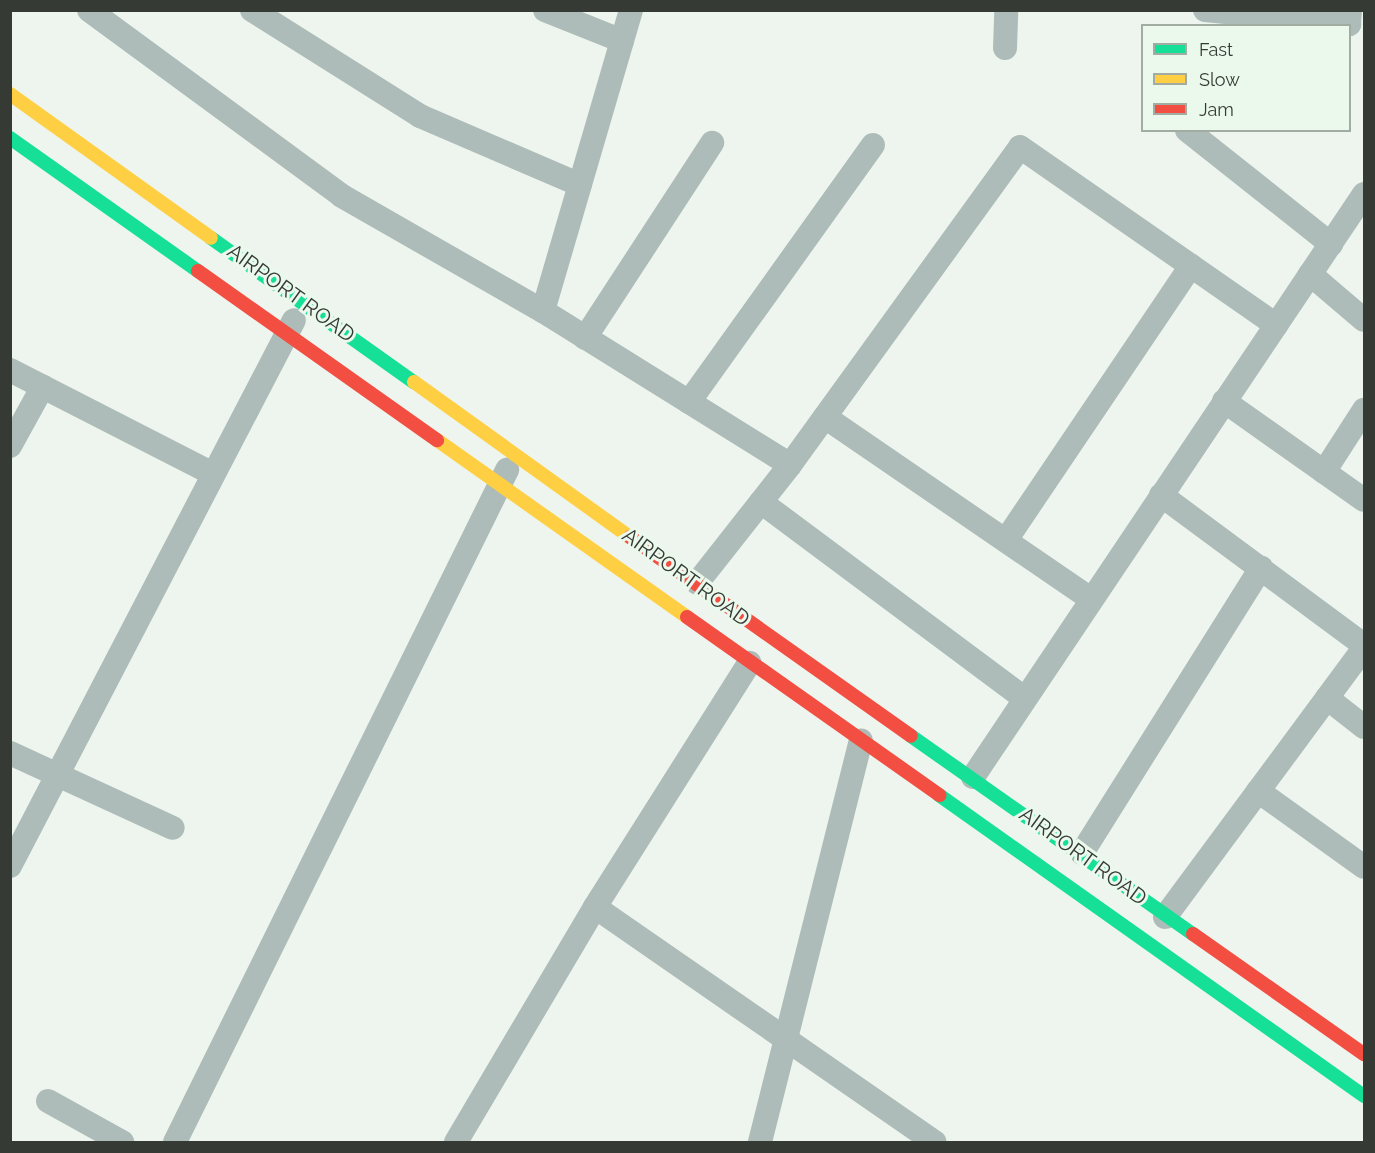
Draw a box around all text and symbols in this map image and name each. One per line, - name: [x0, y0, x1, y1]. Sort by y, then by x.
- legend: [1141, 24, 1351, 132]
- text: Fast: [1199, 39, 1233, 60]
- text: Slow: [1199, 69, 1240, 90]
- text: Jam: [1199, 99, 1234, 120]
- street label: AIRPORT ROAD: [222, 238, 360, 348]
- street label: AIRPORT ROAD: [617, 522, 755, 632]
- street label: AIRPORT ROAD: [1014, 801, 1152, 911]

